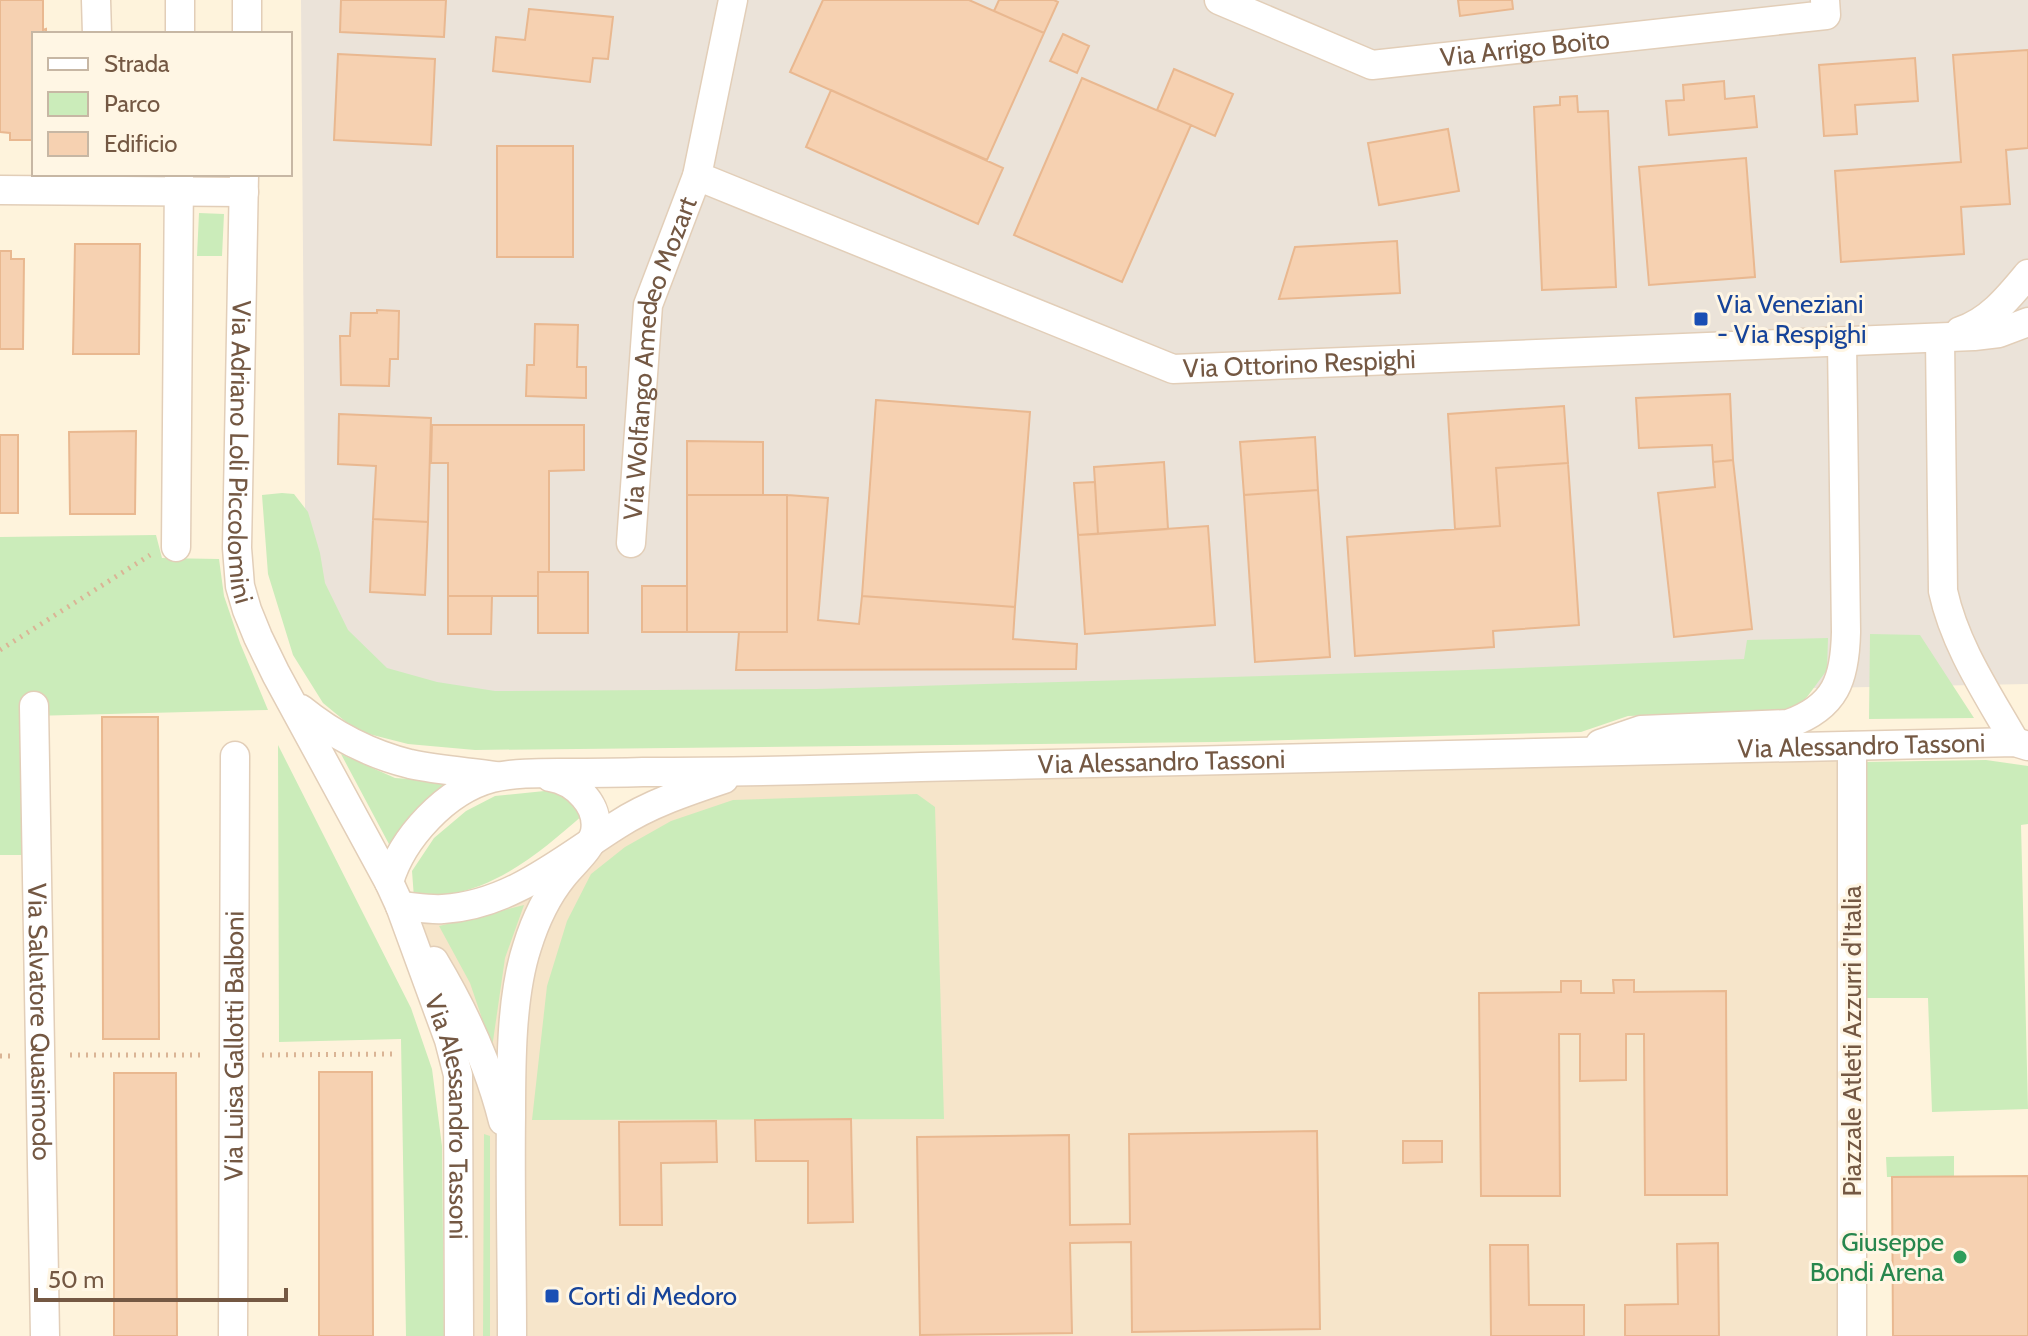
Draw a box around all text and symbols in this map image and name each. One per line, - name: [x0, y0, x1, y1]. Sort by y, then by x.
- street label: Via Arrigo Boito: [1438, 23, 1611, 73]
- legend: [32, 32, 292, 176]
- text: Strada: [104, 49, 170, 78]
- text: Parco: [104, 89, 160, 118]
- text: Edificio: [104, 129, 178, 158]
- street label: Via Wolfango Amedeo Mozart: [617, 192, 704, 521]
- place label: Via Veneziani - Via Respighi: [1717, 288, 1867, 350]
- street label: Via Adriano Loli Piccolomini: [221, 300, 260, 607]
- marker: Via Veneziani - Via Respighi: [1692, 310, 1710, 328]
- street label: Via Ottorino Respighi: [1182, 343, 1416, 385]
- street label: Via Alessandro Tassoni: [1737, 727, 1986, 765]
- street label: Via Alessandro Tassoni: [1037, 743, 1286, 780]
- street label: Via Salvatore Quasimodo: [21, 883, 58, 1161]
- street label: Piazzale Atleti Azzurri d'Italia: [1836, 885, 1868, 1196]
- street label: Via Luisa Gallotti Balboni: [218, 911, 250, 1181]
- street label: Via Alessandro Tassoni: [418, 990, 475, 1240]
- place label: Giuseppe Bondi Arena: [1810, 1226, 1945, 1288]
- marker: Giuseppe Bondi Arena: [1951, 1248, 1969, 1266]
- scale bar: [36, 1252, 286, 1302]
- text: 50 m: [48, 1265, 104, 1294]
- place label: Corti di Medoro: [568, 1280, 737, 1312]
- marker: Corti di Medoro: [543, 1287, 561, 1305]

